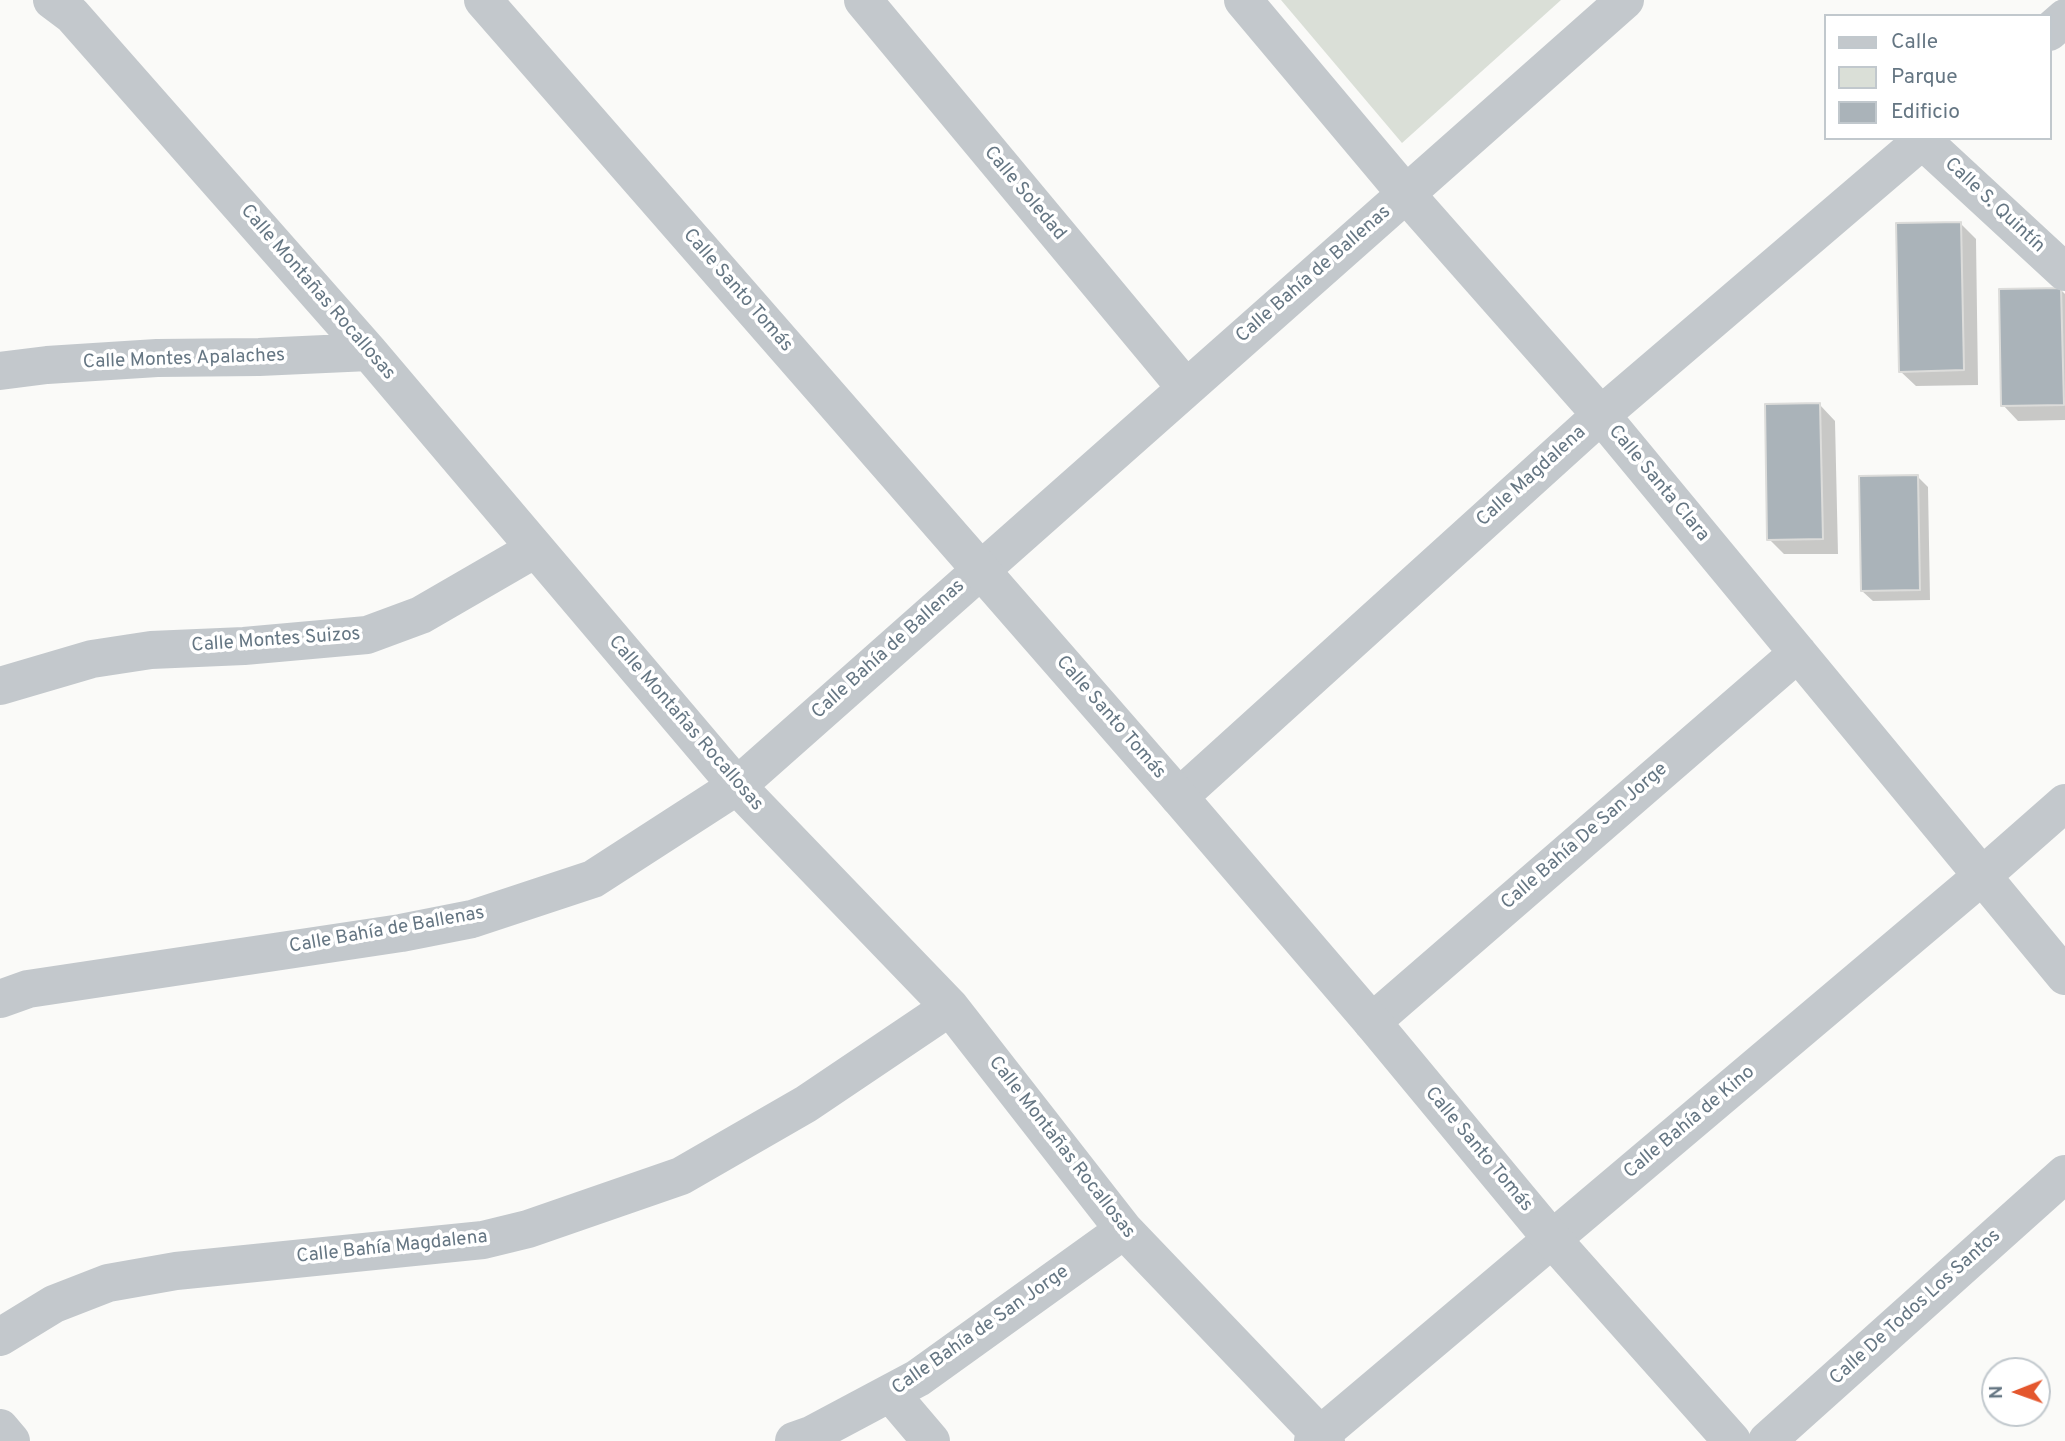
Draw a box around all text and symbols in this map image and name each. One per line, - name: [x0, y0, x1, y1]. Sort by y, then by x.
- legend: [1824, 14, 2051, 140]
- text: Calle: [1891, 29, 1938, 56]
- text: Parque: [1891, 64, 1958, 91]
- text: Edificio: [1891, 99, 1960, 126]
- street label: Calle Soledad: [978, 142, 1070, 246]
- street label: Calle S. Quintín: [1939, 154, 2049, 258]
- street label: Calle Montañas Rocallosas: [235, 201, 399, 385]
- street label: Calle Bahía de Ballenas: [1232, 202, 1396, 348]
- street label: Calle Santo Tomás: [677, 225, 797, 357]
- street label: Calle Montes Apalaches: [83, 345, 285, 375]
- street label: Calle Santa Clara: [1603, 421, 1713, 547]
- street label: Calle Magdalena: [1473, 422, 1591, 532]
- street label: Calle Bahía de Ballenas: [808, 575, 970, 725]
- street label: Calle Montes Suizos: [191, 624, 361, 658]
- street label: Calle Montañas Rocallosas: [603, 632, 767, 816]
- street label: Calle Santo Tomás: [1050, 652, 1170, 784]
- street label: Calle Bahía De San Jorge: [1497, 759, 1673, 915]
- street label: Calle Bahía de Ballenas: [288, 903, 486, 959]
- street label: Calle Montañas Rocallosas: [983, 1052, 1139, 1244]
- street label: Calle Bahía de Kino: [1620, 1062, 1760, 1184]
- street label: Calle Santo Tomás: [1419, 1083, 1537, 1217]
- street label: Calle De Todos Los Santos: [1826, 1225, 2006, 1391]
- street label: Calle Bahía Magdalena: [295, 1227, 489, 1269]
- street label: Calle Bahía de San Jorge: [888, 1261, 1074, 1401]
- north arrow: [1981, 1357, 2051, 1427]
- text: N: [1985, 1385, 2009, 1399]

